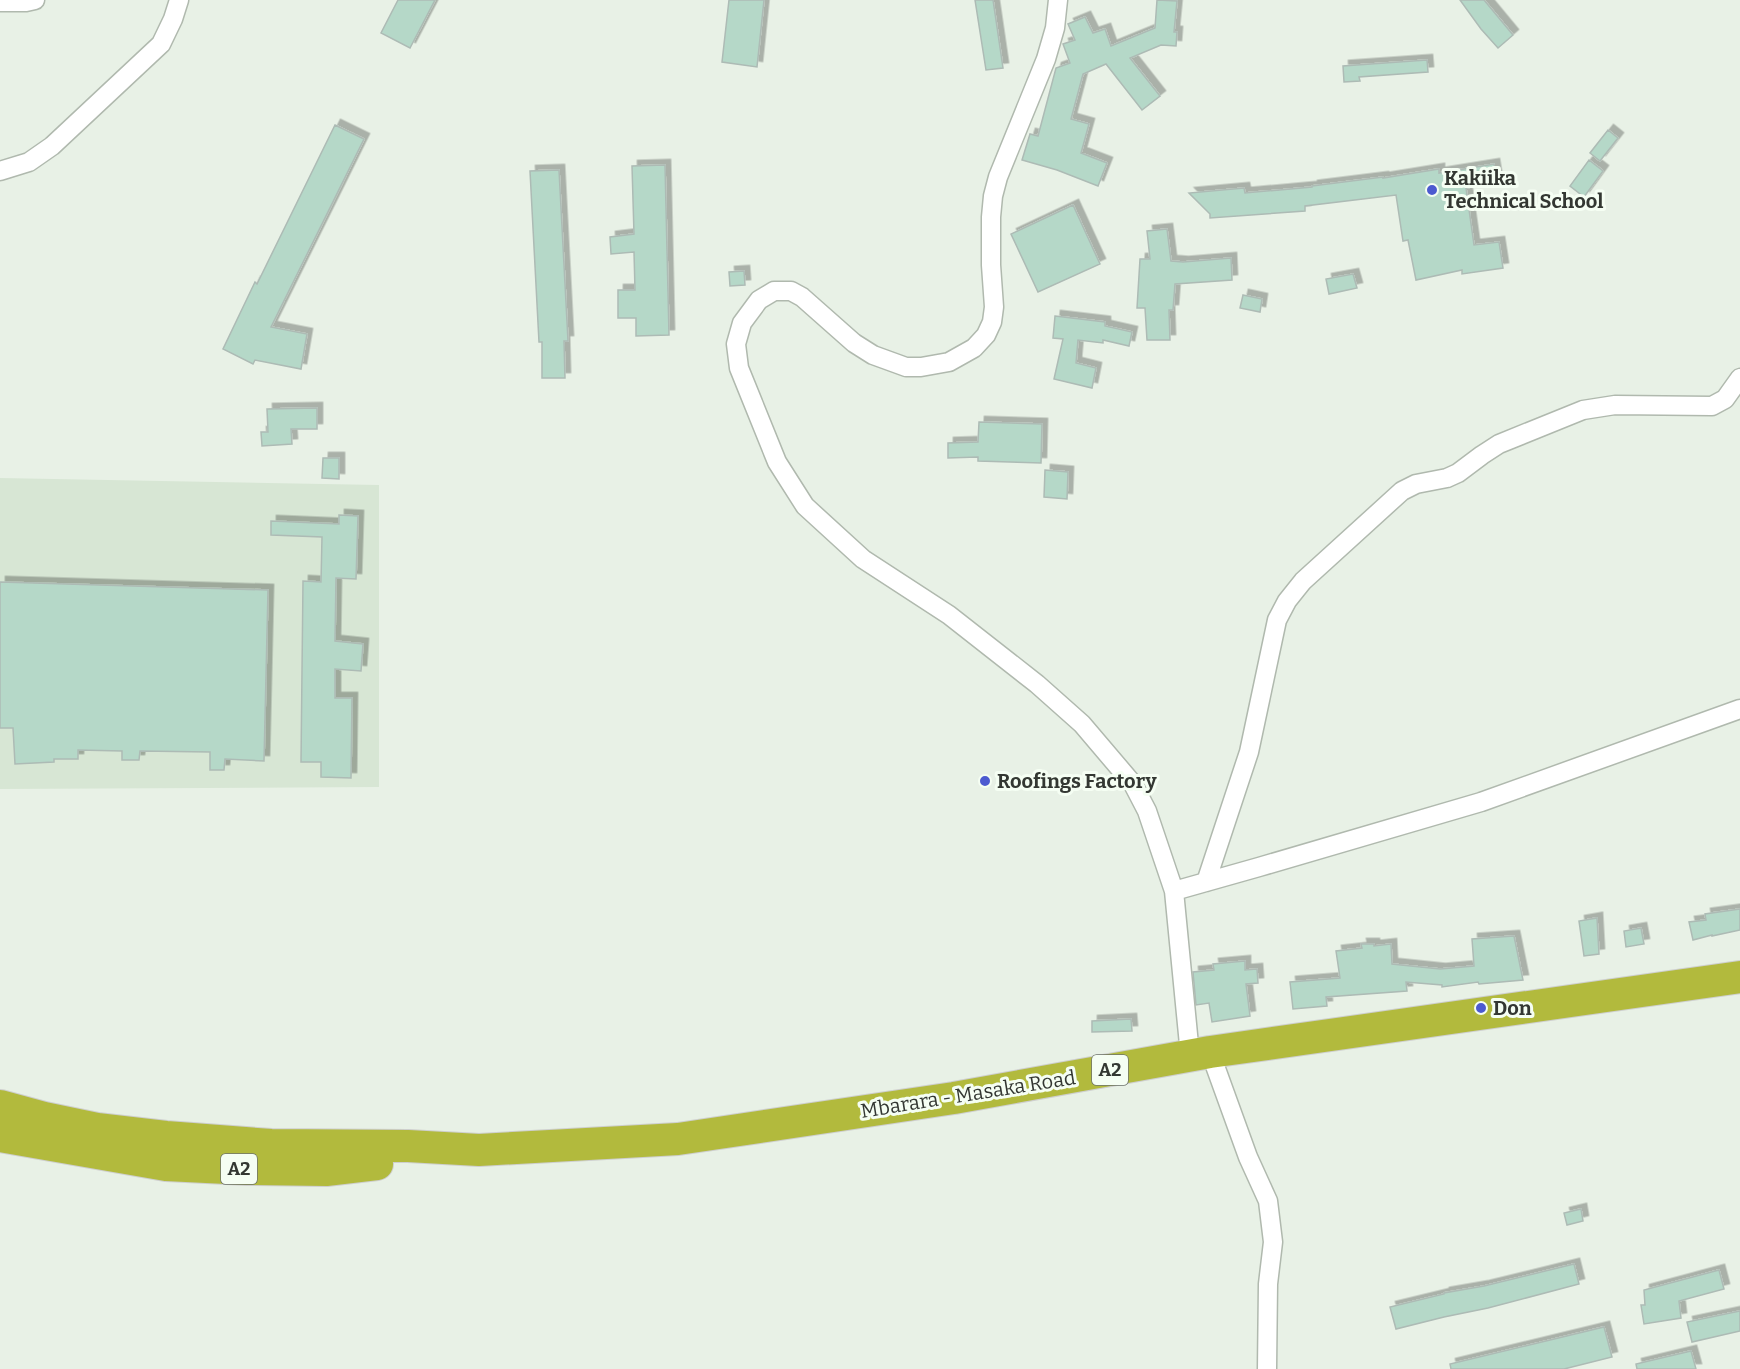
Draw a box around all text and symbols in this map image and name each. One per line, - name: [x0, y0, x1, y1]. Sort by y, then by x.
- place label: Kakiika Technical School: [1444, 166, 1604, 213]
- marker: Kakiika Technical School: [1425, 183, 1439, 197]
- place label: Roofings Factory: [997, 769, 1157, 793]
- marker: Roofings Factory: [978, 774, 992, 788]
- place label: Don: [1493, 996, 1532, 1020]
- marker: Don: [1474, 1001, 1488, 1015]
- road number: A2: [1092, 1055, 1128, 1085]
- street label: Mbarara - Masaka Road: [859, 1065, 1077, 1123]
- road number: A2: [221, 1154, 257, 1184]

